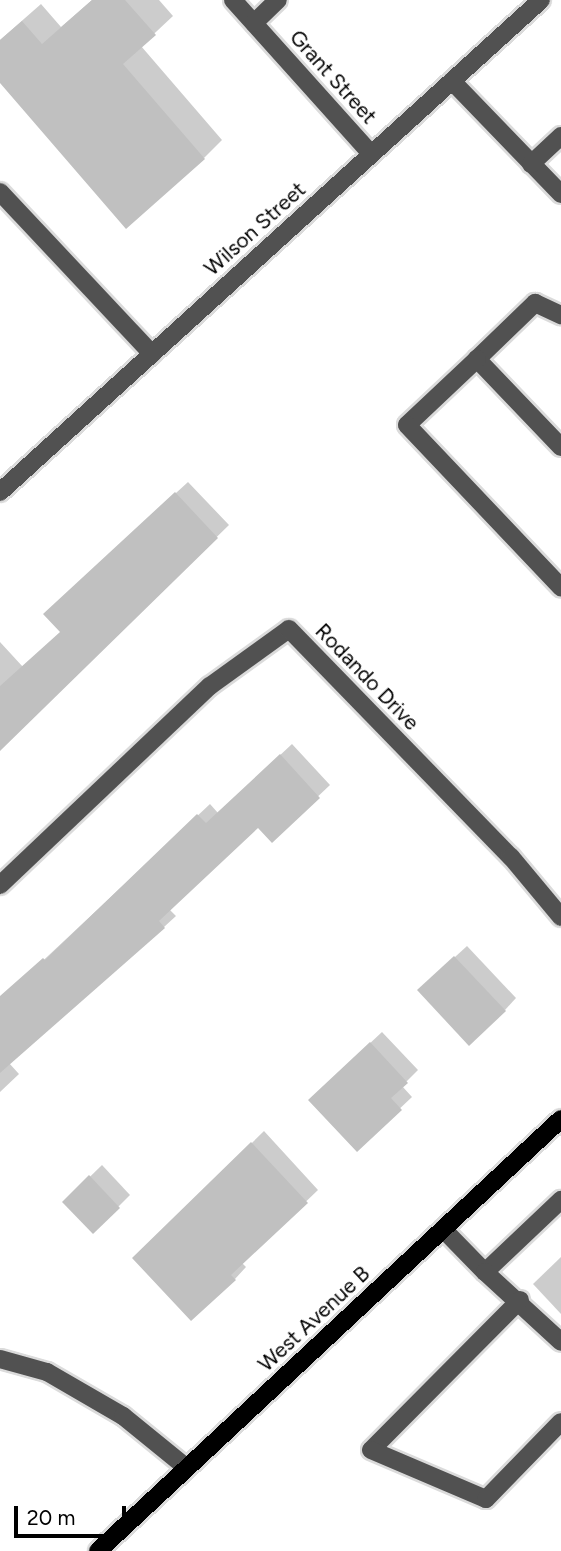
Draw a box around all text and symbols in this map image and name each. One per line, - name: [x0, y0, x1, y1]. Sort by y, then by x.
- street label: Grant Street: [284, 25, 382, 129]
- street label: Wilson Street: [199, 177, 311, 281]
- street label: Rodando Drive: [310, 619, 424, 735]
- street label: West Avenue B: [253, 1261, 375, 1377]
- scale bar: [18, 1492, 130, 1536]
- text: 20 m: [27, 1505, 75, 1530]

